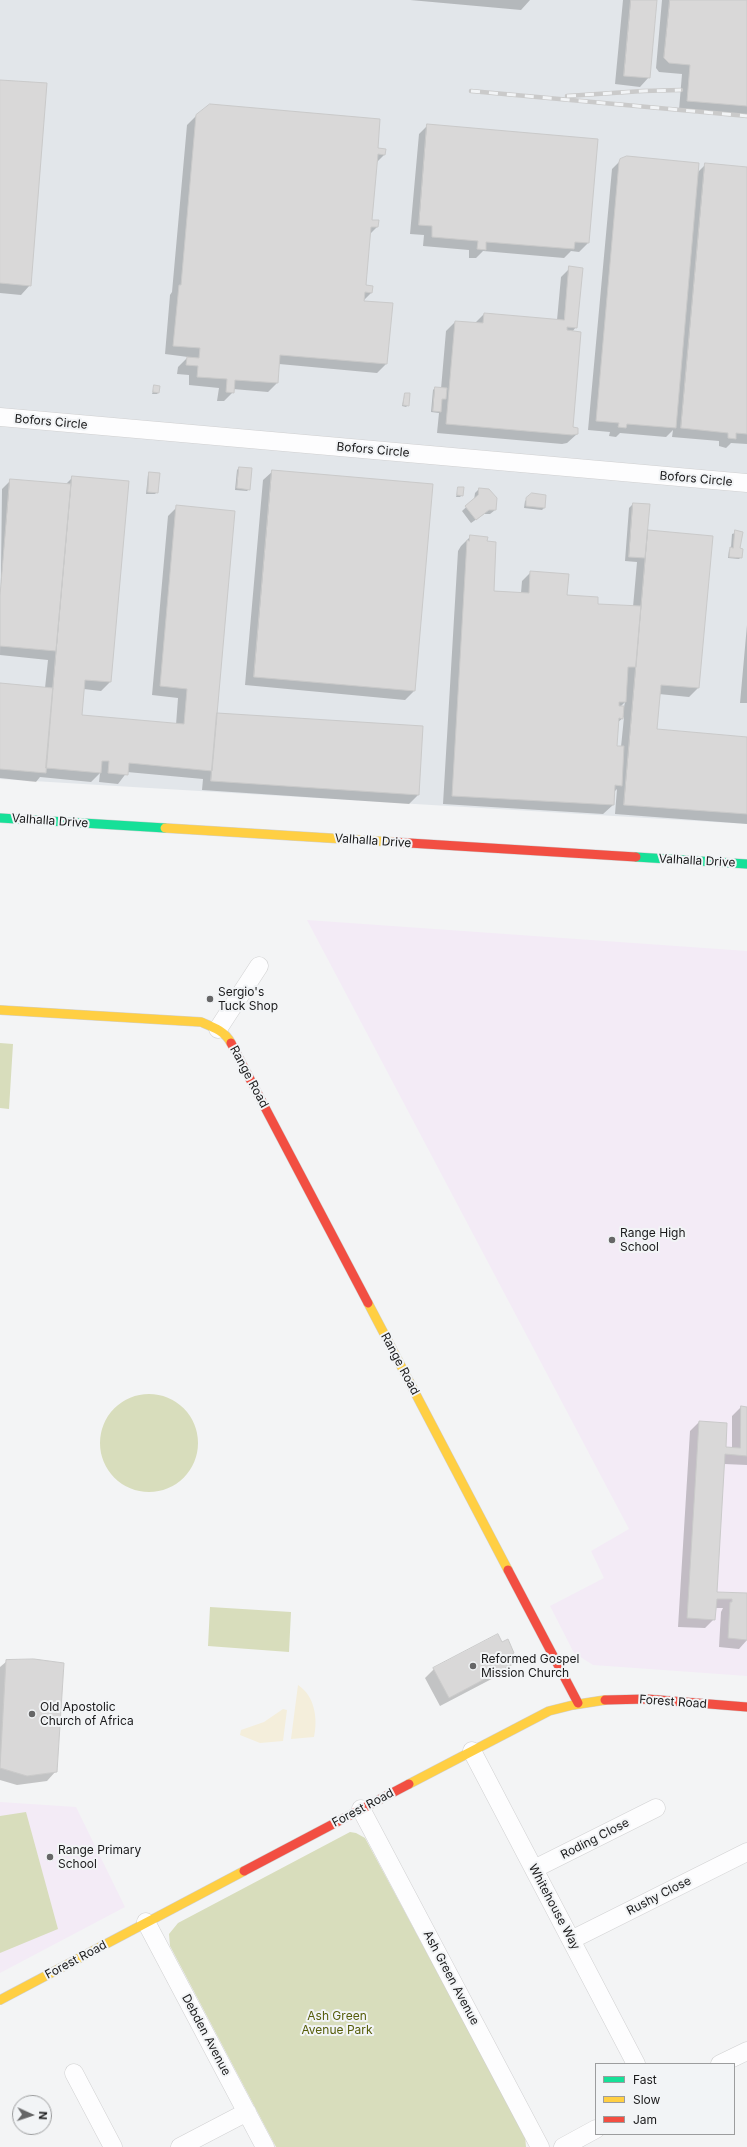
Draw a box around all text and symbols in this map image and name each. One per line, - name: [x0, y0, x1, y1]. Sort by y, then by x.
- street label: Bofors Circle: [14, 412, 88, 432]
- street label: Bofors Circle: [336, 440, 410, 460]
- street label: Bofors Circle: [659, 469, 733, 489]
- street label: Valhalla Drive: [11, 811, 89, 831]
- street label: Valhalla Drive: [334, 831, 412, 851]
- street label: Valhalla Drive: [658, 852, 736, 870]
- place label: Sergio's Tuck Shop: [218, 985, 278, 1013]
- marker: Sergio's Tuck Shop: [205, 994, 215, 1004]
- street label: Range Road: [227, 1044, 271, 1110]
- place label: Range High School: [620, 1226, 686, 1254]
- marker: Range High School: [607, 1235, 617, 1245]
- street label: Range Road: [378, 1331, 422, 1397]
- place label: Reformed Gospel Mission Church: [481, 1652, 579, 1680]
- marker: Reformed Gospel Mission Church: [468, 1661, 478, 1671]
- street label: Forest Road: [639, 1692, 707, 1712]
- place label: Old Apostolic Church of Africa: [40, 1700, 134, 1728]
- marker: Old Apostolic Church of Africa: [27, 1709, 37, 1719]
- street label: Forest Road: [330, 1786, 396, 1830]
- street label: Roding Close: [558, 1816, 632, 1862]
- place label: Range Primary School: [58, 1843, 141, 1871]
- marker: Range Primary School: [45, 1852, 55, 1862]
- street label: Whitehouse Way: [525, 1862, 583, 1952]
- street label: Rushy Close: [624, 1874, 694, 1918]
- street label: Ash Green Avenue: [420, 1928, 482, 2028]
- street label: Forest Road: [43, 1938, 109, 1982]
- street label: Debden Avenue: [179, 1992, 233, 2078]
- park label: Ash Green Avenue Park: [301, 2009, 373, 2037]
- legend: [595, 2063, 735, 2135]
- text: Fast: [633, 2072, 657, 2087]
- text: Slow: [633, 2092, 660, 2107]
- north arrow: [12, 2095, 52, 2135]
- text: N: [36, 2111, 50, 2120]
- text: Jam: [633, 2112, 657, 2127]

